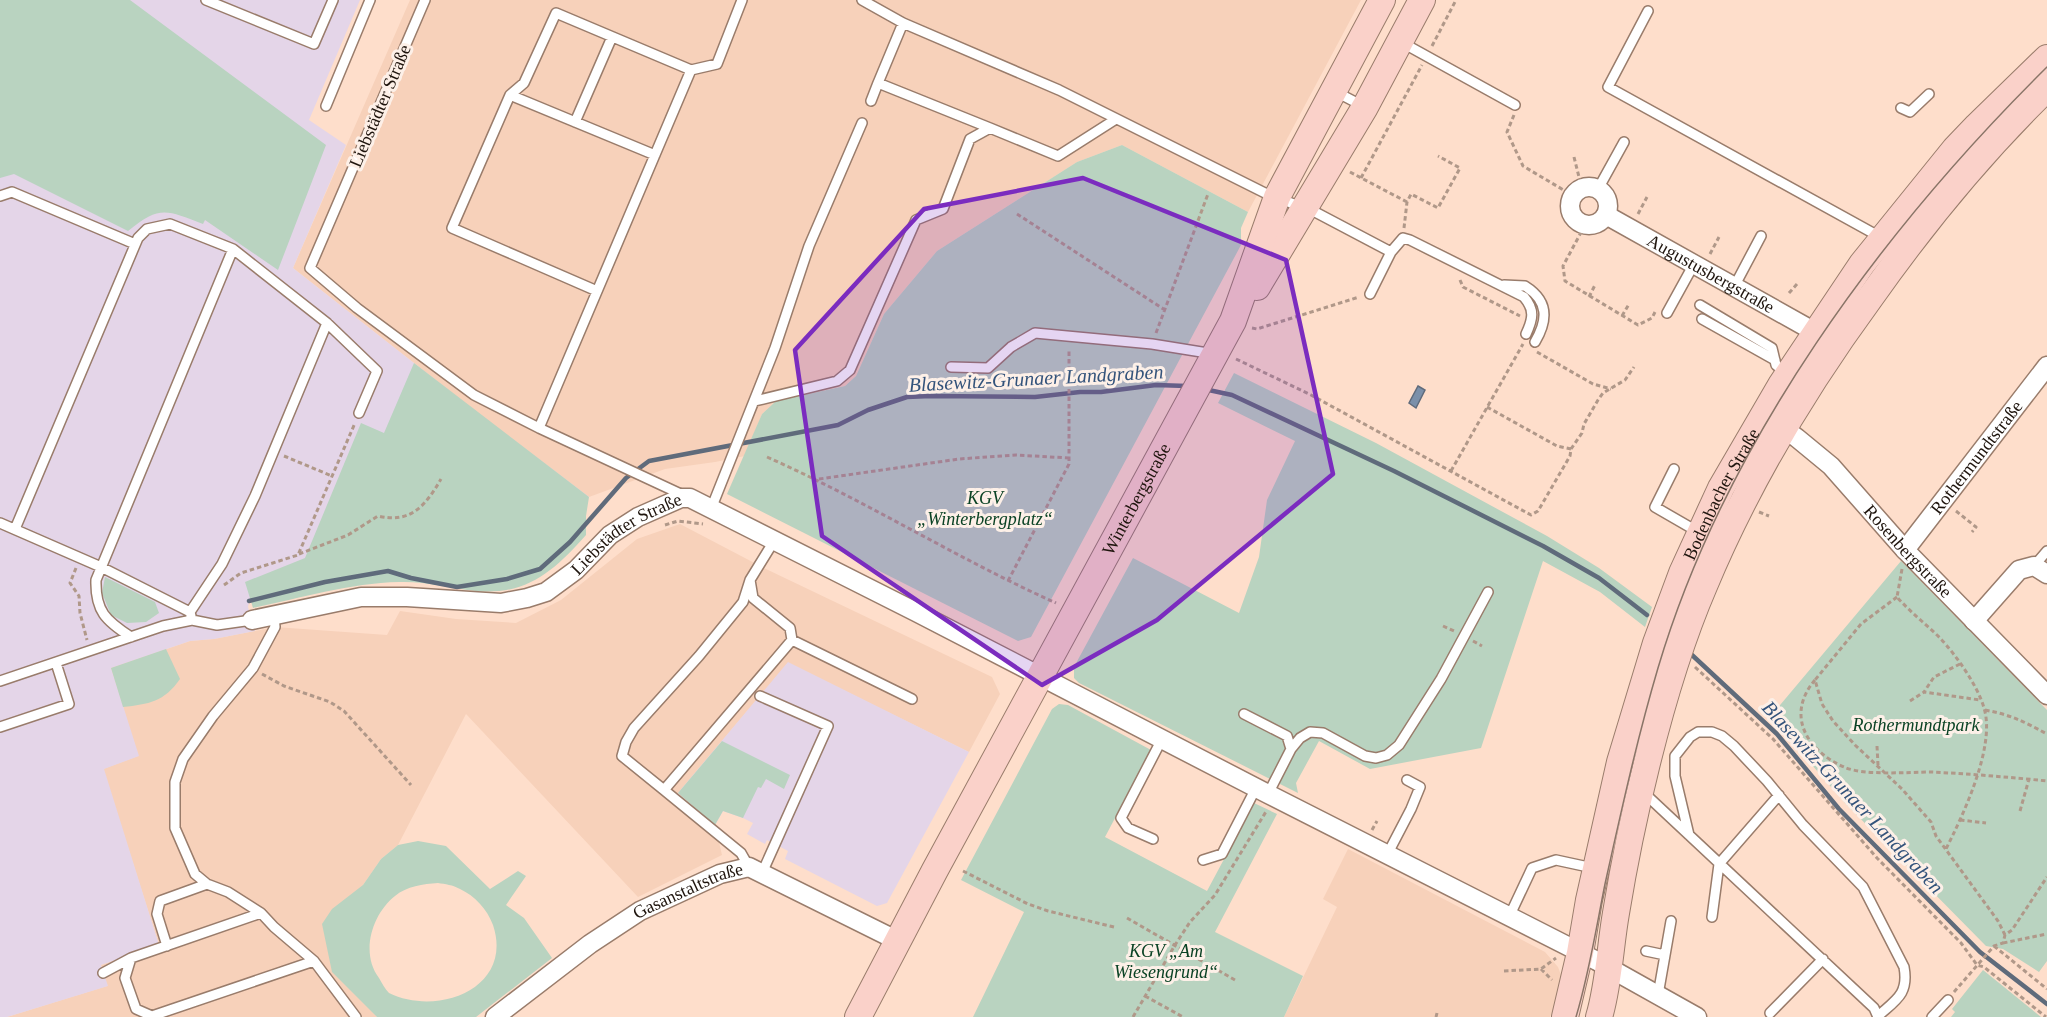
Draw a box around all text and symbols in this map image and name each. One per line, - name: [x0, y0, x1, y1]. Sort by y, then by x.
- street label: Liebstädter Straße: [345, 42, 415, 170]
- street label: Augustusbergstraße: [1644, 230, 1778, 317]
- water label: Blasewitz‐Grunaer Landgraben: [908, 360, 1164, 397]
- street label: Rothermundtstraße: [1926, 397, 2027, 518]
- street label: Bodenbacher Straße: [1679, 425, 1764, 563]
- street label: Winterbergstraße: [1098, 440, 1175, 558]
- park label: KGV „Winterbergplatz“: [917, 488, 1053, 529]
- street label: Liebstädter Straße: [567, 489, 685, 579]
- street label: Rosenbergstraße: [1860, 501, 1956, 602]
- water label: Blasewitz‐Grunaer Landgraben: [1757, 696, 1948, 898]
- park label: Rothermundtpark: [1852, 715, 1981, 735]
- street label: Gasanstaltstraße: [629, 859, 745, 923]
- park label: KGV „Am Wiesengrund“: [1114, 941, 1218, 982]

